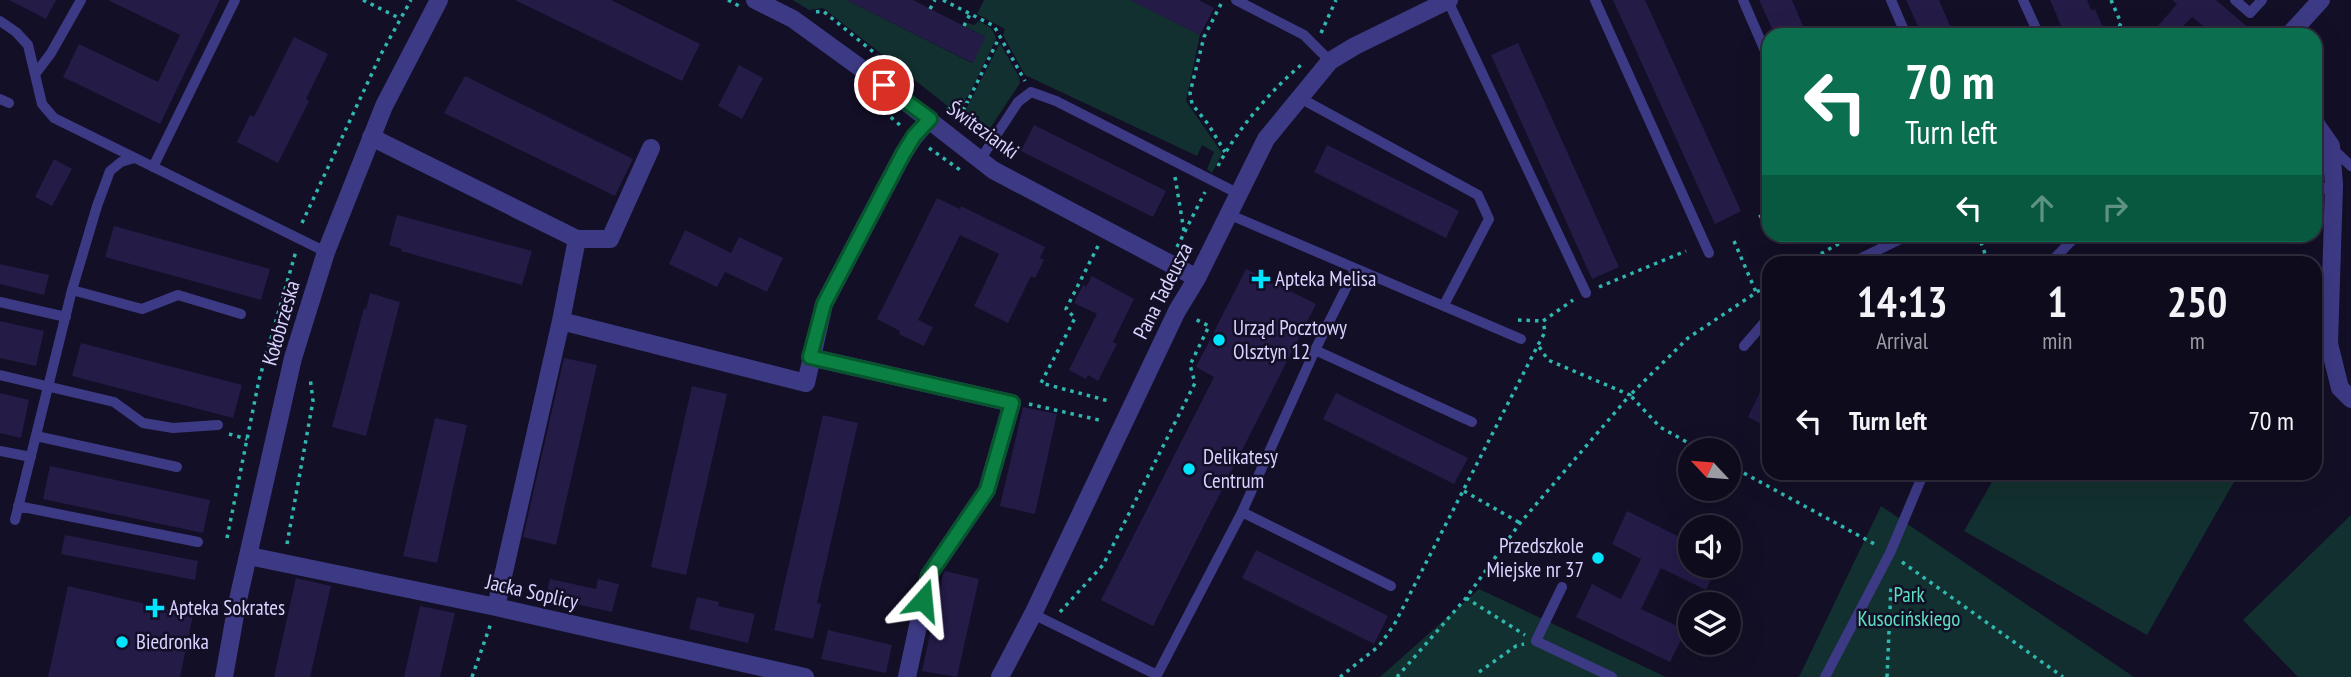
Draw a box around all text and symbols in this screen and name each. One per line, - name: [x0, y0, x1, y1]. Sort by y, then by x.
- text: 70 m: [1905, 49, 1994, 113]
- pin: [854, 55, 914, 115]
- icon: left: [1790, 56, 1881, 147]
- icon: arrive: [865, 66, 903, 104]
- street label: Świtezianki: [942, 94, 1025, 165]
- text: Turn left: [1905, 111, 1997, 153]
- icon: left: [1950, 189, 1988, 227]
- icon: ahead: [2023, 189, 2061, 227]
- icon: right: [2096, 189, 2134, 227]
- street label: Pana Tadeusza: [1127, 238, 1198, 344]
- place label: Apteka Melisa: [1275, 265, 1376, 292]
- marker: Apteka Melisa: [1253, 271, 1269, 287]
- text: 14:13: [1857, 274, 1948, 329]
- text: 1: [2047, 274, 2067, 329]
- text: 250: [2167, 274, 2227, 329]
- street label: Kołobrzeska: [256, 277, 305, 368]
- place label: Urząd Pocztowy Olsztyn 12: [1233, 314, 1347, 365]
- text: Arrival: [1876, 326, 1928, 355]
- text: min: [2042, 326, 2072, 355]
- text: m: [2190, 326, 2205, 355]
- marker: Urząd Pocztowy Olsztyn 12: [1211, 332, 1227, 348]
- icon: left: [1790, 402, 1828, 440]
- text: Turn left: [1849, 404, 1927, 437]
- text: 70 m: [2248, 404, 2294, 437]
- north arrow: [1678, 438, 1741, 500]
- map controls: [1678, 438, 1741, 655]
- place label: Delikatesy Centrum: [1203, 443, 1278, 494]
- marker: Delikatesy Centrum: [1181, 461, 1197, 477]
- button: sound: [1678, 515, 1741, 578]
- place label: Przedszkole Miejske nr 37: [1486, 532, 1584, 583]
- marker: Przedszkole Miejske nr 37: [1590, 550, 1606, 566]
- position arrow: [886, 563, 960, 637]
- street label: Jacka Soplicy: [482, 568, 581, 615]
- park label: Park Kusocińskiego: [1858, 581, 1960, 632]
- button: layers: [1678, 592, 1741, 655]
- place label: Apteka Sokrates: [169, 594, 285, 621]
- marker: Apteka Sokrates: [147, 600, 163, 616]
- place label: Biedronka: [136, 628, 209, 655]
- marker: Biedronka: [114, 634, 130, 650]

